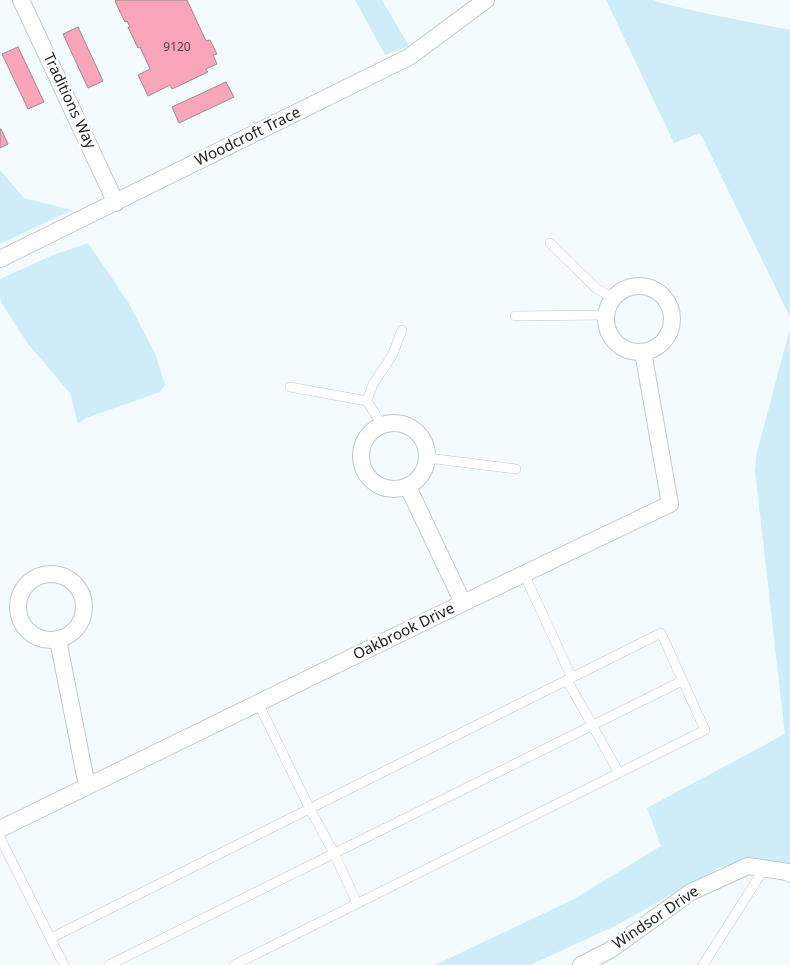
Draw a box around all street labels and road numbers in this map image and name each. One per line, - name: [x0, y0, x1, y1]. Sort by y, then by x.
- street label: Traditions Way: [39, 50, 99, 152]
- street label: Woodcroft Trace: [192, 104, 304, 170]
- street label: Oakbrook Drive: [350, 600, 458, 664]
- street label: Windsor Drive: [610, 883, 702, 953]

